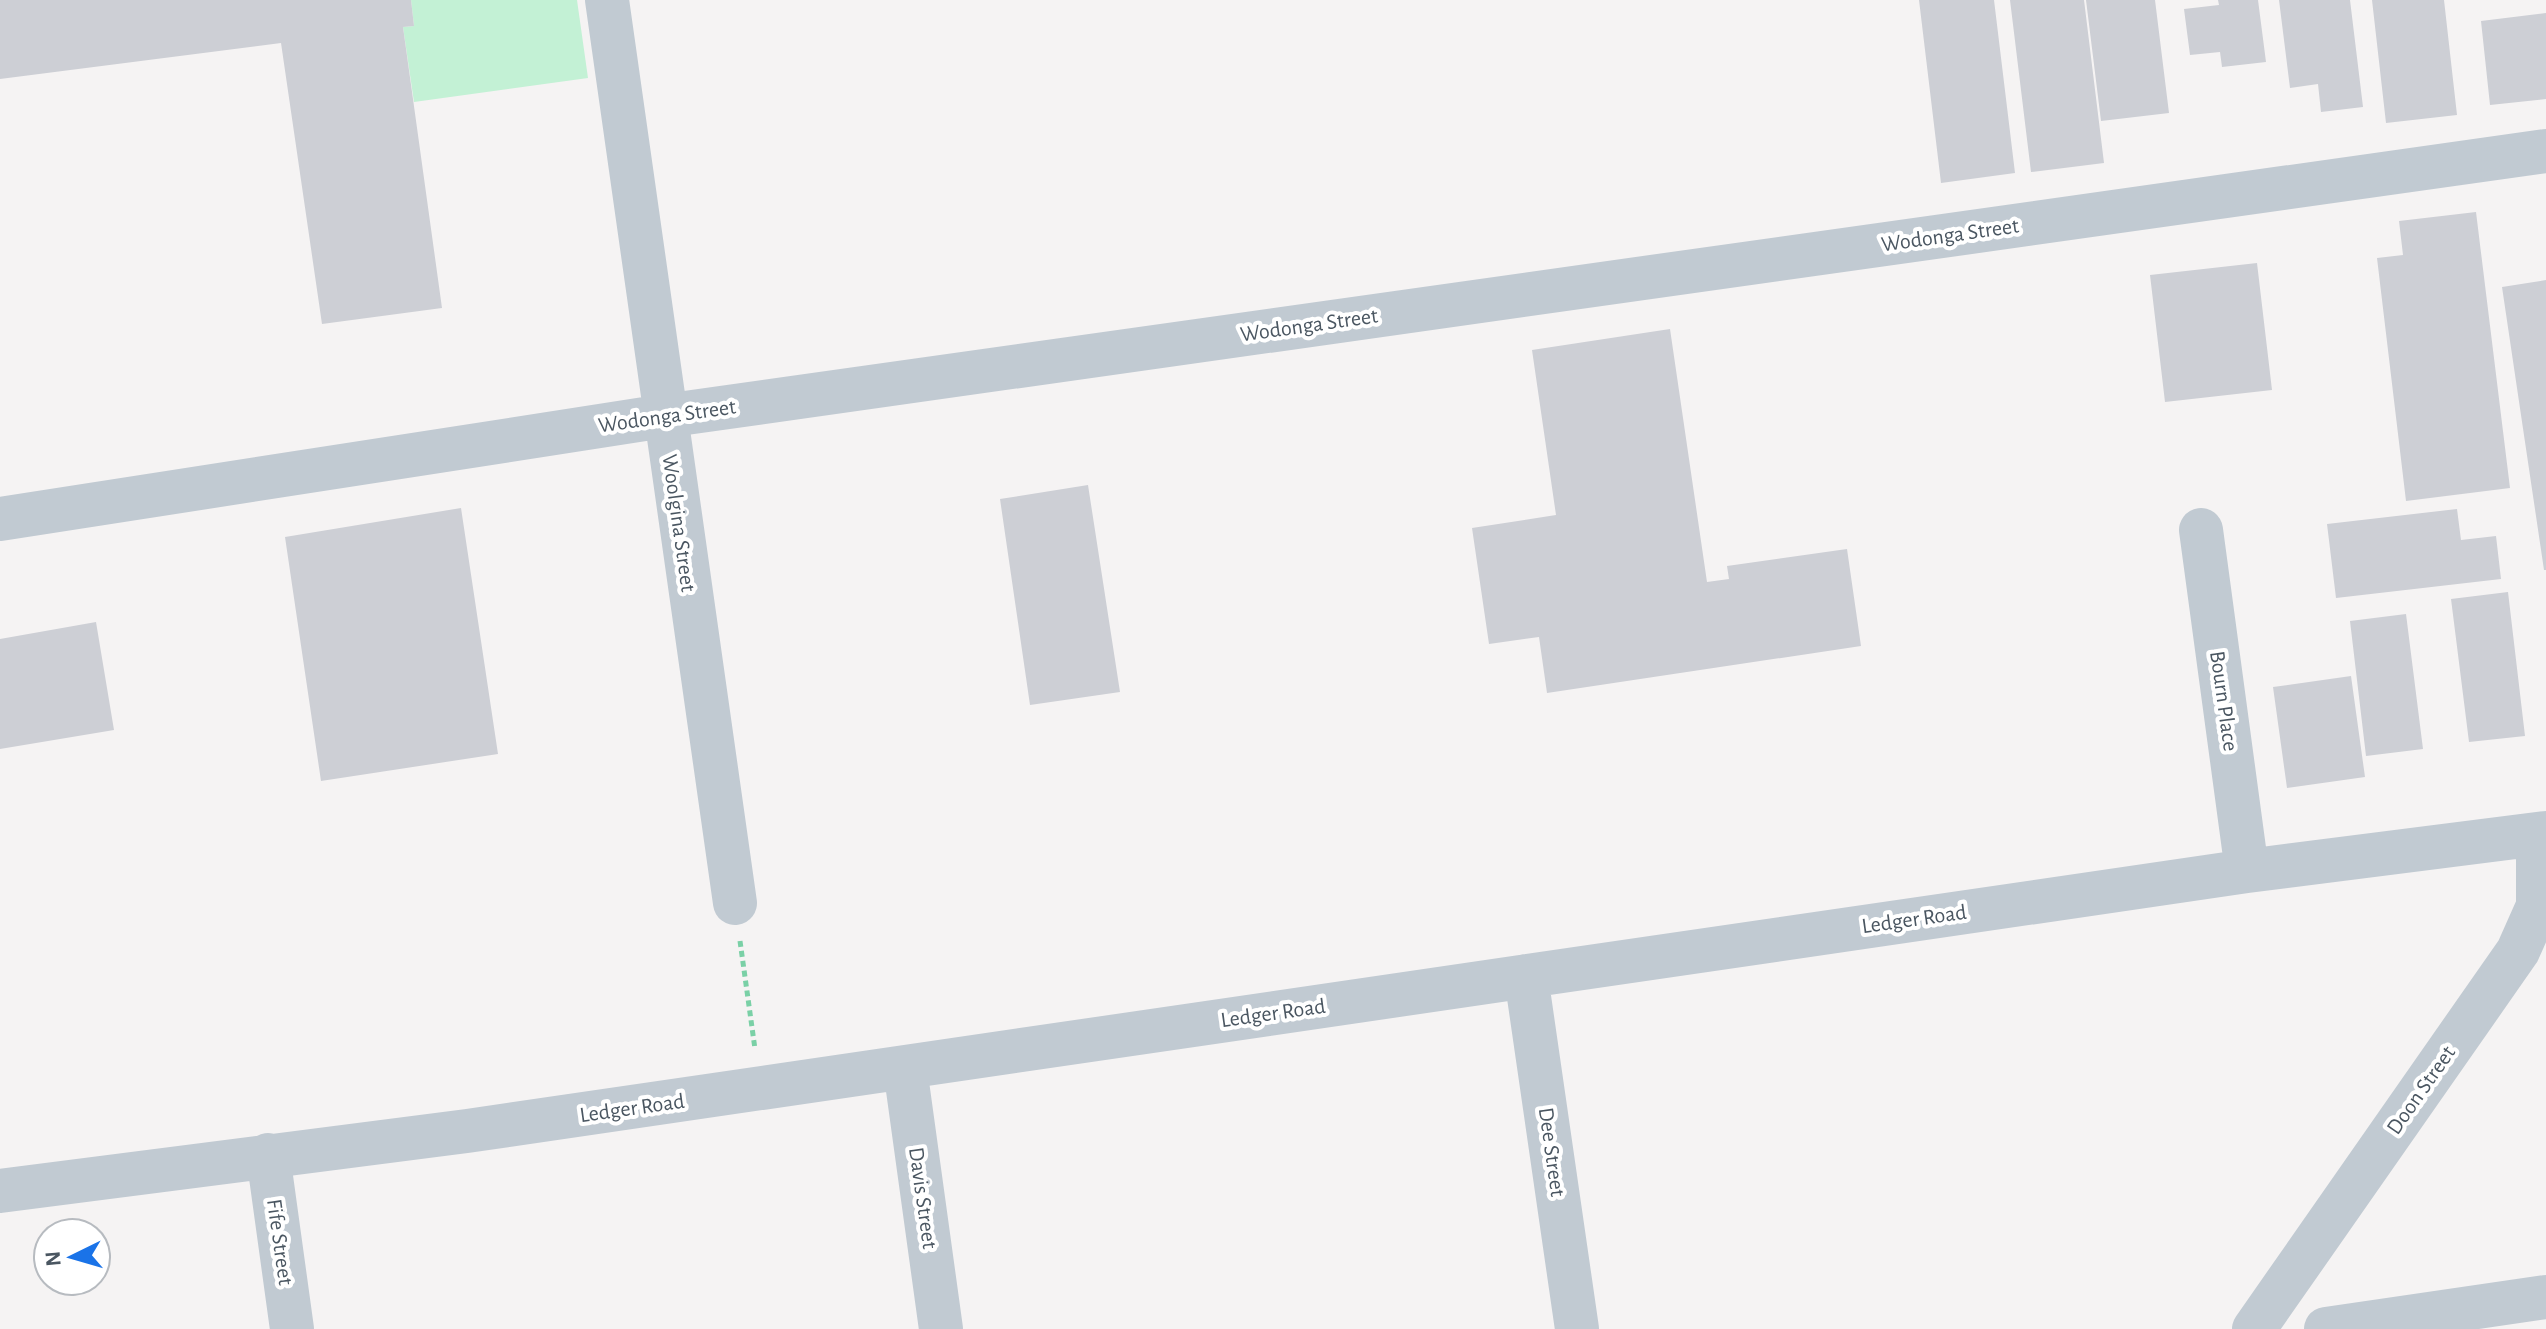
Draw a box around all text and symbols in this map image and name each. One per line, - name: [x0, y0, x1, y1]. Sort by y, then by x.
- street label: Wodonga Street: [1880, 214, 2020, 256]
- street label: Wodonga Street: [1239, 304, 1379, 346]
- street label: Wodonga Street: [597, 395, 737, 437]
- street label: Woolgina Street: [658, 453, 700, 593]
- street label: Bourn Place: [2206, 649, 2242, 753]
- street label: Ledger Road: [1860, 901, 1968, 937]
- street label: Ledger Road: [1219, 995, 1327, 1031]
- street label: Doon Street: [2383, 1042, 2459, 1138]
- street label: Ledger Road: [578, 1090, 686, 1126]
- street label: Dee Street: [1535, 1106, 1569, 1198]
- street label: Davis Street: [905, 1146, 941, 1250]
- street label: Fife Street: [263, 1198, 297, 1286]
- north arrow: [32, 1217, 112, 1297]
- text: N: [41, 1250, 65, 1267]

